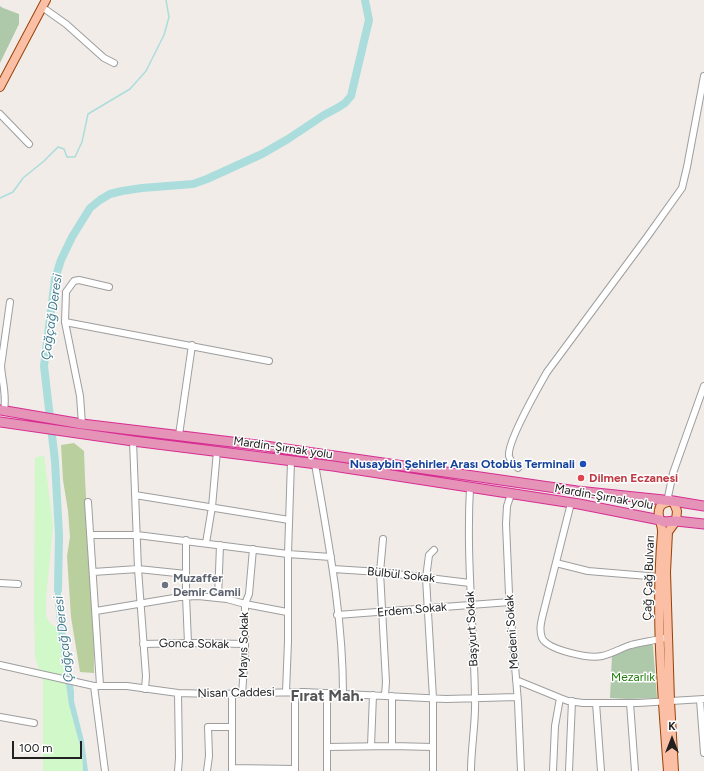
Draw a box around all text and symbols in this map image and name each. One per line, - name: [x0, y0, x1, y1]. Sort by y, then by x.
- water label: Çağçağ Deresi: [38, 273, 66, 361]
- street label: Mardin-Şırnak yolu: [232, 434, 334, 462]
- place label: Nusaybin Şehirler Arası Otobüs Terminali: [350, 457, 575, 471]
- marker: Nusaybin Şehirler Arası Otobüs Terminali: [578, 459, 588, 469]
- place label: Dilmen Eczanesi: [589, 471, 678, 485]
- marker: Dilmen Eczanesi: [576, 473, 586, 483]
- street label: Mardin-Şırnak yolu: [553, 481, 655, 513]
- street label: Çağ Çağ Bulvarı: [640, 535, 658, 621]
- street label: Bülbül Sokak: [366, 564, 436, 586]
- place label: Muzaffer Demir Camii: [173, 571, 241, 599]
- marker: Muzaffer Demir Camii: [160, 580, 170, 590]
- street label: Başyurt Sokak: [463, 591, 481, 667]
- street label: Medeni Sokak: [502, 594, 522, 670]
- water label: Çağçağ Deresi: [51, 595, 77, 683]
- street label: Erdem Sokak: [377, 600, 447, 620]
- street label: Mayıs Sokak: [236, 612, 252, 678]
- street label: Gonca Sokak: [159, 636, 229, 652]
- park label: Mezarlık: [611, 670, 655, 684]
- street label: Nisan Caddesi: [197, 685, 275, 701]
- district label: Fırat Mah.: [290, 686, 364, 706]
- north arrow: [652, 719, 692, 759]
- text: K: [668, 720, 676, 733]
- scale bar: [14, 733, 84, 759]
- text: 100 m: [19, 741, 53, 755]

